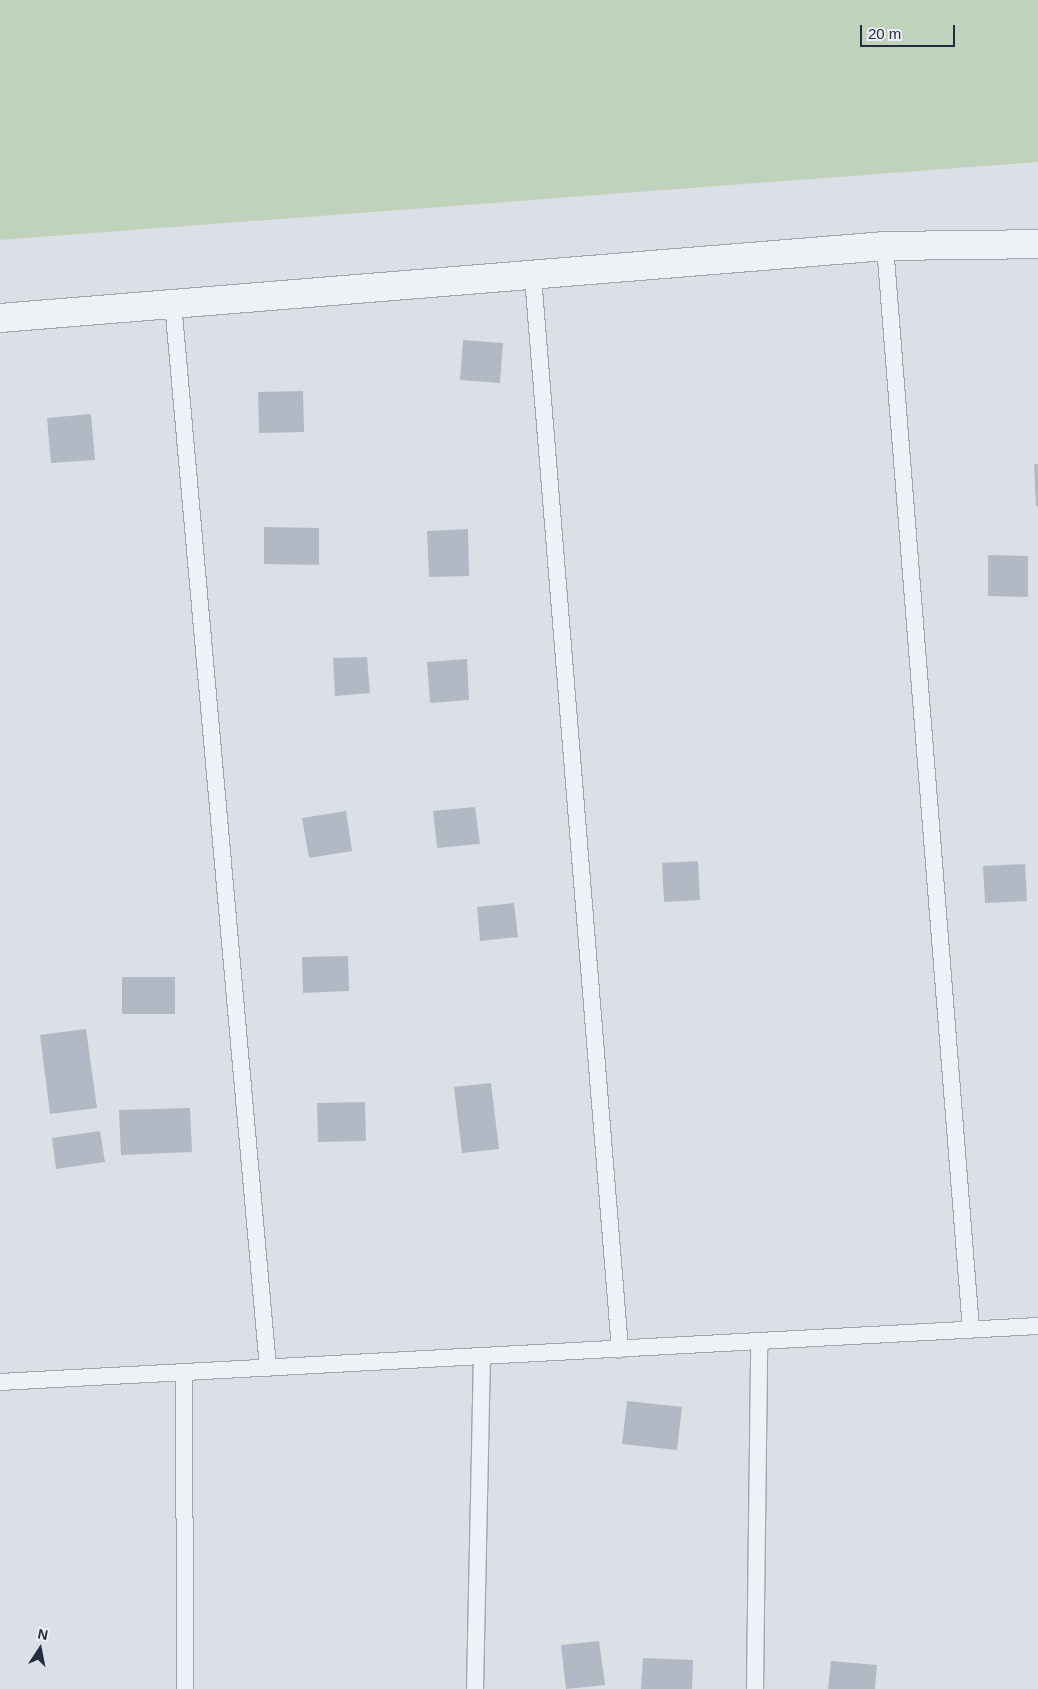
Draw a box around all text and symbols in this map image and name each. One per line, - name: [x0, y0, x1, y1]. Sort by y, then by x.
- scale bar: [863, 15, 958, 47]
- text: 20 m: [868, 25, 901, 42]
- north arrow: [15, 1624, 65, 1674]
- text: N: [36, 1625, 49, 1643]

